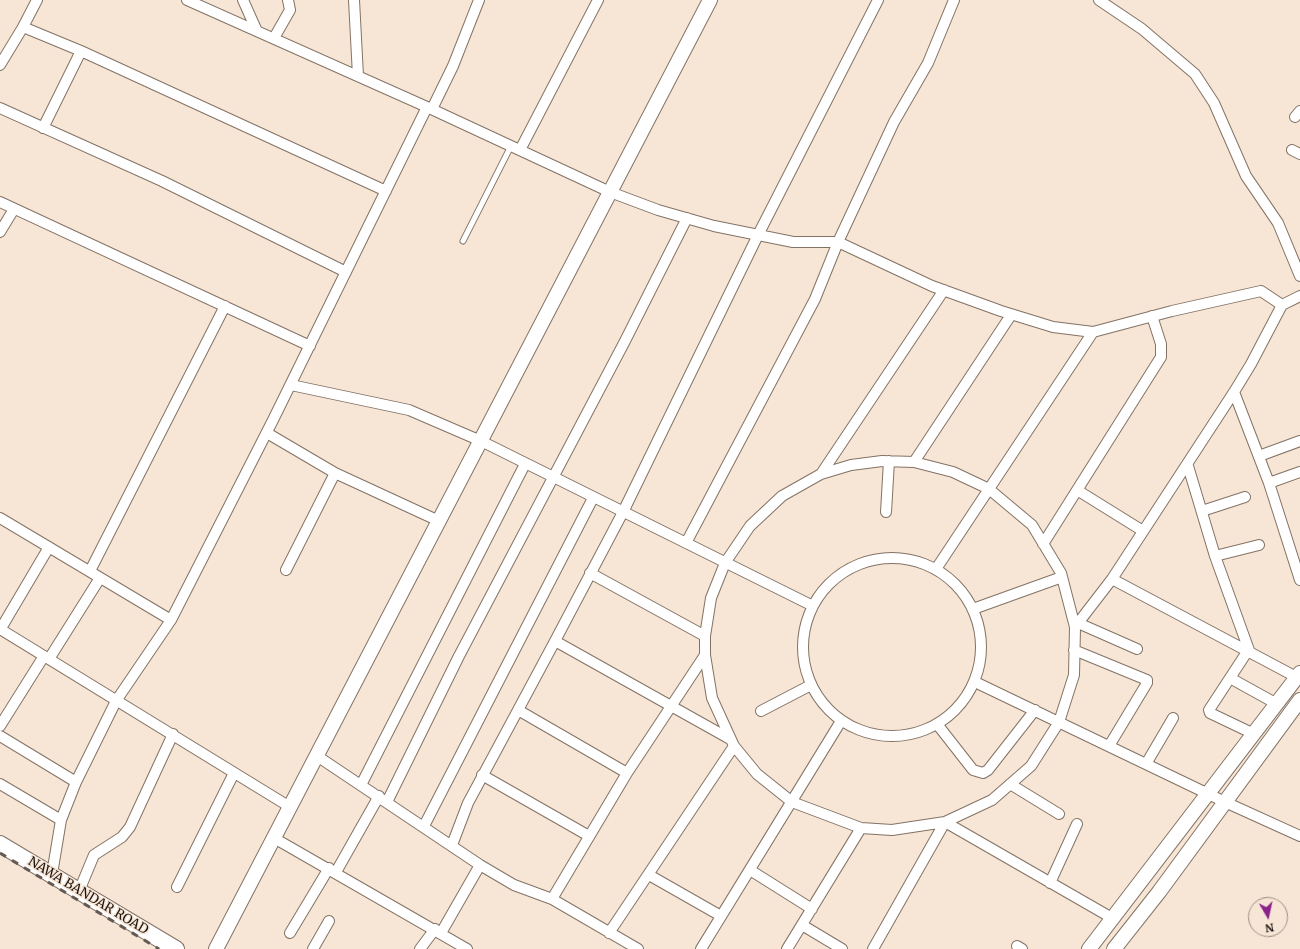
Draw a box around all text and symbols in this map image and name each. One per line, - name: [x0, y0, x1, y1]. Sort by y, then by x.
- street label: NAWA BANDAR ROAD: [25, 854, 151, 938]
- north arrow: [1248, 897, 1288, 937]
- text: N: [1264, 920, 1275, 935]

